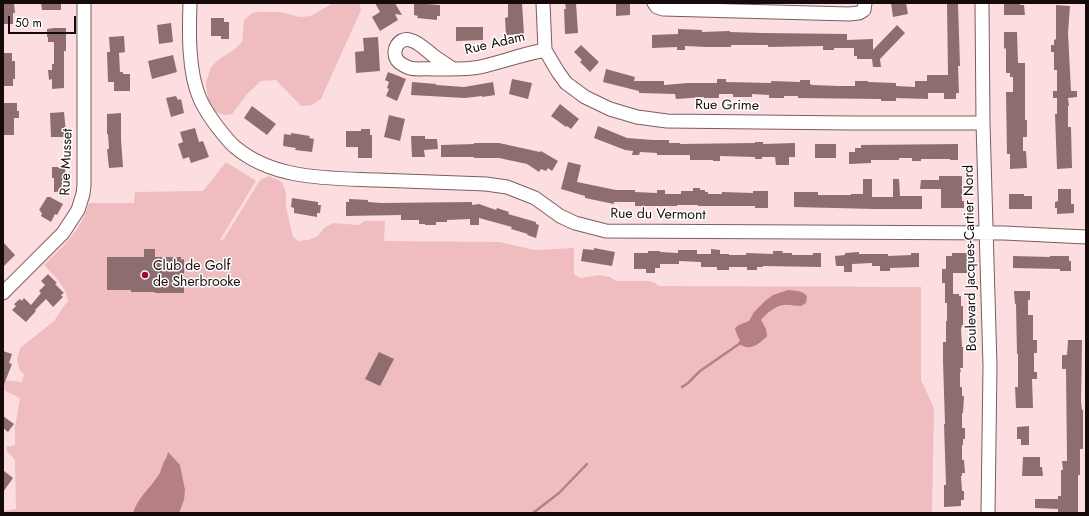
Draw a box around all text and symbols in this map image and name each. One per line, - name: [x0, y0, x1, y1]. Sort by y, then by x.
- scale bar: [10, 8, 78, 34]
- text: 50 m: [15, 14, 42, 32]
- street label: Rue Adam: [463, 29, 527, 59]
- street label: Rue Grime: [695, 97, 759, 115]
- street label: Rue Musset: [57, 128, 77, 196]
- street label: Boulevard Jacques-Cartier Nord: [961, 165, 981, 351]
- street label: Rue du Vermont: [610, 206, 706, 224]
- place label: Club de Golf de Sherbrooke: [153, 259, 240, 292]
- marker: Club de Golf de Sherbrooke: [140, 270, 150, 280]

